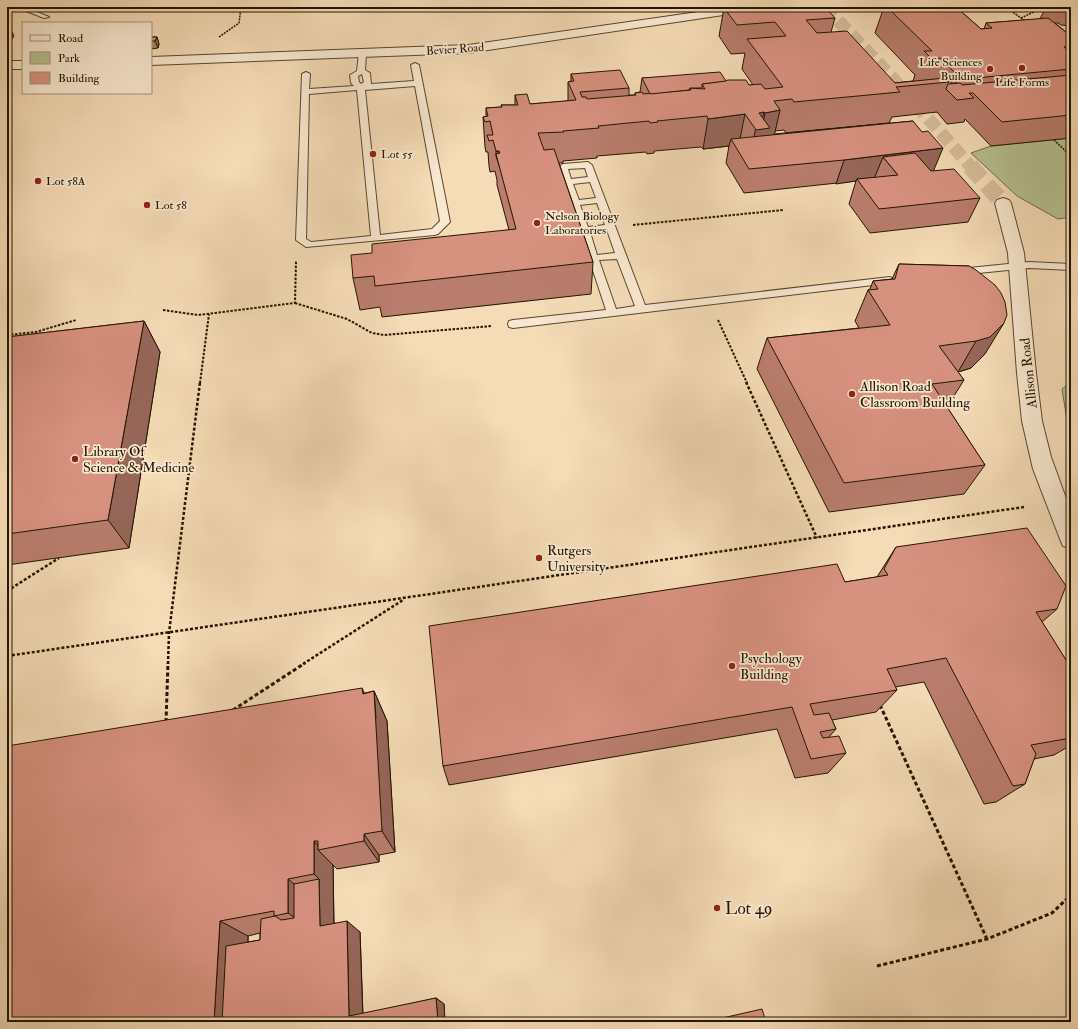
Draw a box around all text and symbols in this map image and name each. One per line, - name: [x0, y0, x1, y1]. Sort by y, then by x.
- legend: [22, 22, 152, 94]
- text: Road: [58, 31, 83, 46]
- street label: Bevier Road: [425, 40, 485, 59]
- text: Park: [58, 51, 80, 66]
- place label: Life Sciences Building: [919, 55, 983, 84]
- marker: Life Forms: [1017, 63, 1027, 73]
- marker: Life Sciences Building: [985, 64, 995, 74]
- text: Building: [58, 71, 101, 86]
- place label: Life Forms: [995, 75, 1049, 90]
- place label: Lot 55: [381, 147, 413, 162]
- marker: Lot 55: [368, 149, 378, 159]
- place label: Lot 58A: [46, 174, 86, 189]
- marker: Lot 58A: [33, 176, 43, 186]
- place label: Lot 58: [155, 198, 187, 213]
- marker: Lot 58: [142, 200, 152, 210]
- place label: Nelson Biology Laboratories: [545, 209, 620, 238]
- marker: Nelson Biology Laboratories: [532, 218, 542, 228]
- street label: Allison Road: [1016, 337, 1041, 410]
- place label: Allison Road Classroom Building: [859, 378, 971, 411]
- marker: Allison Road Classroom Building: [847, 389, 857, 399]
- place label: Library Of Science & Medicine: [83, 443, 195, 476]
- marker: Library Of Science & Medicine: [70, 454, 80, 464]
- place label: Rutgers University: [547, 542, 606, 576]
- marker: Rutgers University: [534, 553, 544, 563]
- place label: Psychology Building: [740, 650, 803, 683]
- marker: Psychology Building: [727, 661, 737, 671]
- place label: Lot 49: [725, 898, 773, 919]
- marker: Lot 49: [712, 903, 722, 913]

